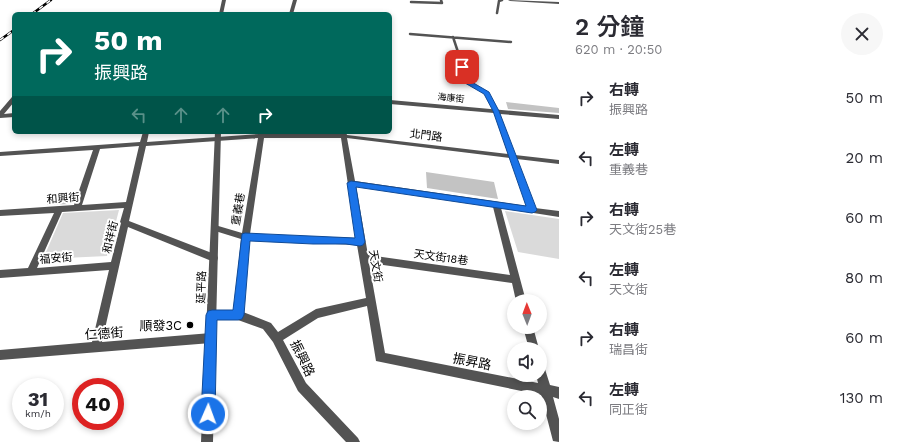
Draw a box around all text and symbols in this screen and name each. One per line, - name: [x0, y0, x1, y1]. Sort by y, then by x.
- text: 2 分鐘: [575, 13, 645, 41]
- button: close: [841, 13, 883, 55]
- text: 50 m: [94, 24, 163, 57]
- icon: right: [28, 28, 80, 80]
- text: 620 m · 20:50: [575, 42, 662, 57]
- pin: [445, 50, 479, 84]
- icon: arrive: [451, 56, 473, 78]
- text: 振興路: [94, 62, 148, 83]
- text: 右轉: [609, 81, 639, 99]
- icon: right: [575, 87, 597, 109]
- text: 50 m: [846, 89, 883, 107]
- street label: 海康街: [437, 92, 465, 104]
- text: 振興路: [609, 102, 648, 117]
- icon: left: [128, 104, 150, 126]
- icon: ahead: [170, 104, 192, 126]
- icon: ahead: [212, 104, 234, 126]
- icon: right: [254, 104, 276, 126]
- street label: 北門路: [409, 127, 443, 144]
- text: 左轉: [609, 141, 639, 159]
- icon: left: [575, 147, 597, 169]
- text: 20 m: [846, 149, 883, 167]
- text: 重義巷: [609, 162, 648, 177]
- street label: 和興街: [46, 191, 80, 206]
- street label: 重義巷: [229, 192, 247, 226]
- text: 右轉: [609, 201, 639, 219]
- icon: right: [575, 207, 597, 229]
- text: 60 m: [845, 209, 883, 227]
- street label: 和祥街: [100, 220, 121, 255]
- text: 天文街25巷: [609, 222, 676, 237]
- street label: 天文街18巷: [413, 247, 469, 268]
- street label: 天文街: [366, 249, 385, 283]
- street label: 福安街: [39, 251, 73, 266]
- text: 左轉: [609, 261, 639, 279]
- icon: left: [575, 267, 597, 289]
- text: 80 m: [845, 269, 883, 287]
- street label: 延平路: [194, 270, 209, 304]
- text: 天文街: [609, 282, 648, 297]
- north arrow: [507, 294, 547, 334]
- map controls: [507, 294, 547, 430]
- place label: 順發3C: [140, 318, 182, 333]
- marker: 順發3C: [185, 320, 195, 330]
- text: 右轉: [609, 321, 639, 339]
- street label: 仁德街: [84, 325, 124, 342]
- icon: right: [575, 327, 597, 349]
- text: 60 m: [845, 329, 883, 347]
- street label: 振興路: [287, 337, 318, 379]
- button: sound: [507, 342, 547, 382]
- text: 瑞昌街: [609, 342, 648, 357]
- street label: 振昇路: [451, 350, 492, 373]
- speed limit sign: 40: [72, 378, 124, 430]
- text: 左轉: [609, 381, 639, 399]
- text: 31: [28, 387, 48, 411]
- icon: left: [575, 387, 597, 409]
- text: 130 m: [840, 389, 883, 407]
- button: search: [507, 390, 547, 430]
- position arrow: [187, 393, 229, 435]
- text: 同正街: [609, 402, 648, 417]
- text: km/h: [25, 408, 51, 419]

